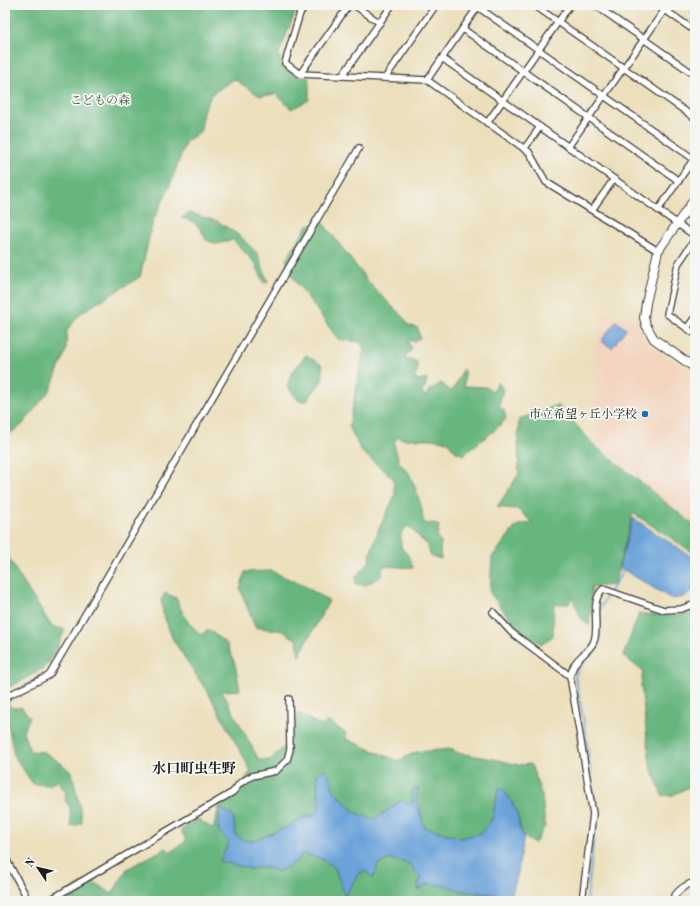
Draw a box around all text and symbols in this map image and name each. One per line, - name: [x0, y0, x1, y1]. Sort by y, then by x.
- park label: こどもの森: [70, 93, 130, 107]
- place label: 市立希望ヶ丘小学校: [529, 407, 637, 421]
- marker: 市立希望ヶ丘小学校: [640, 409, 650, 419]
- district label: 水口町虫生野: [152, 761, 236, 776]
- north arrow: [18, 848, 58, 888]
- text: N: [24, 856, 38, 870]

